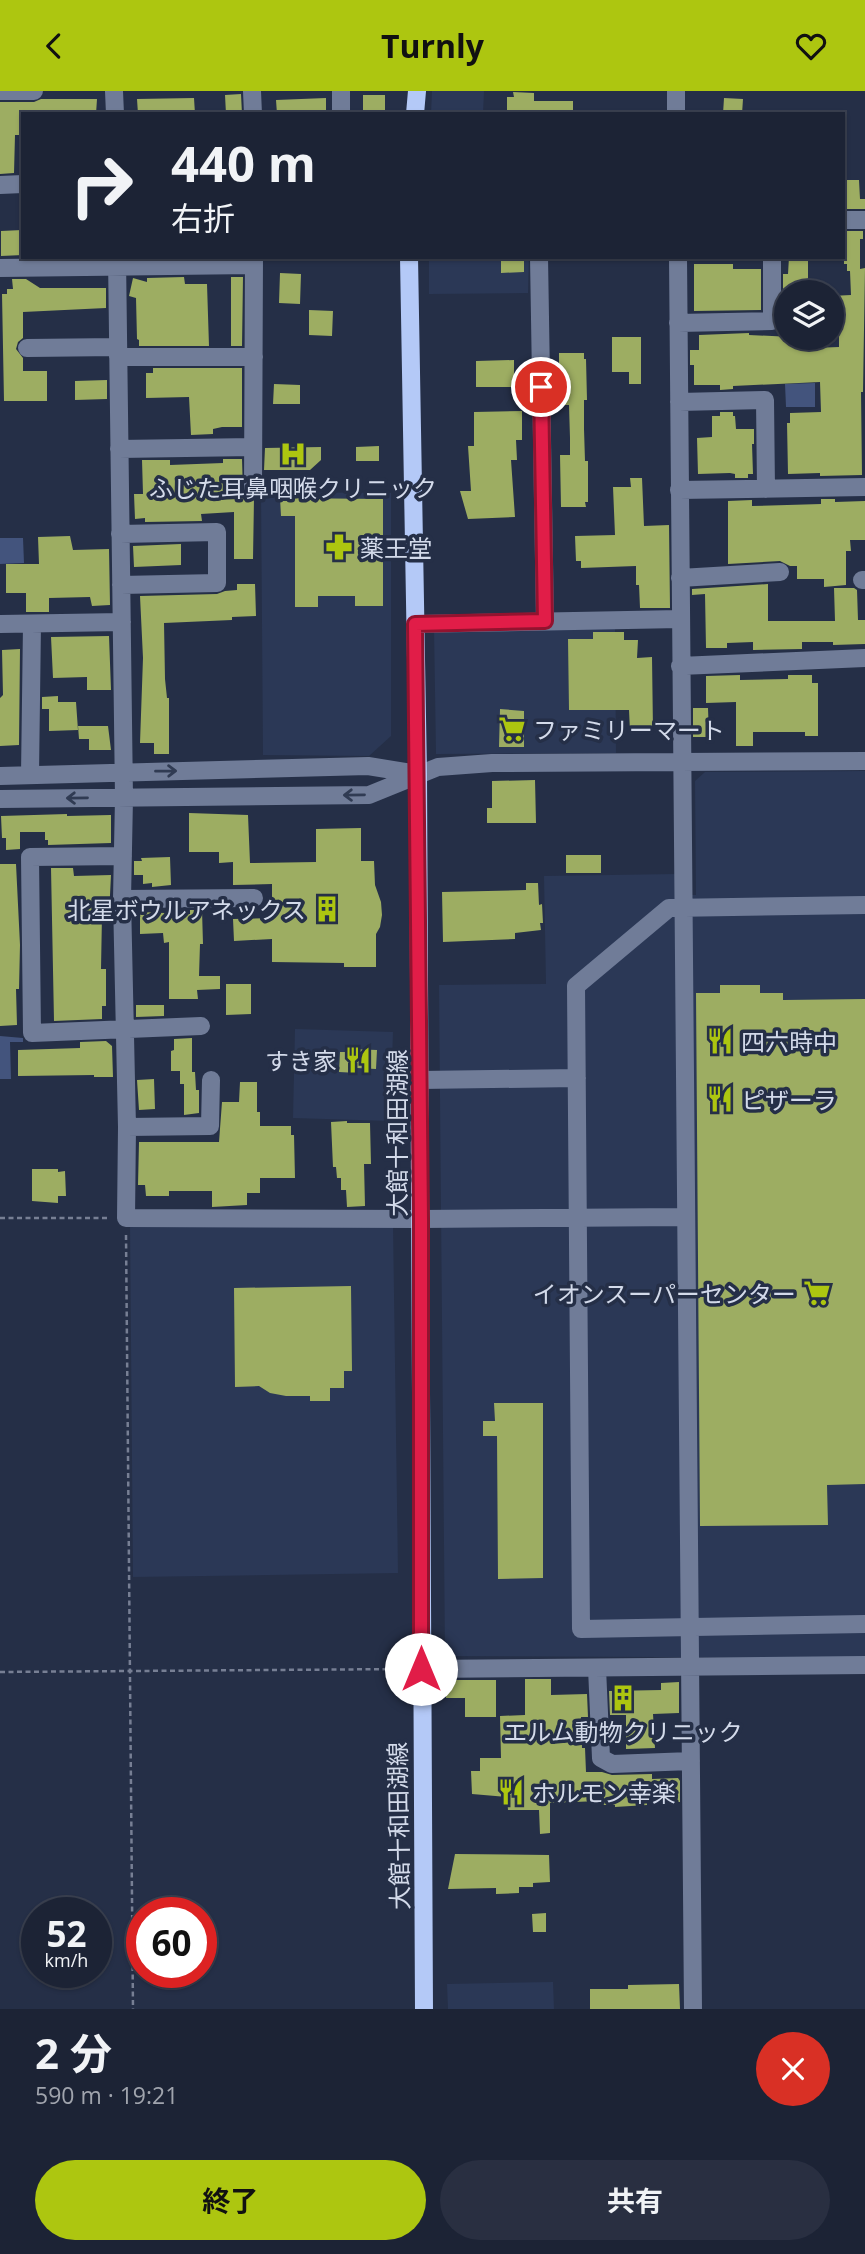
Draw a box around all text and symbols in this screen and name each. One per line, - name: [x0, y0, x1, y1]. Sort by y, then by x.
- text: Turnly: [381, 24, 484, 67]
- icon: back: [35, 27, 73, 65]
- icon: heart: [792, 27, 830, 65]
- text: 440 m: [171, 130, 316, 196]
- icon: right: [56, 140, 147, 231]
- text: 右折: [171, 196, 235, 239]
- map controls: [774, 280, 844, 350]
- button: layers: [774, 280, 844, 350]
- pin: [511, 357, 571, 417]
- icon: arrive: [522, 368, 560, 406]
- hospital icon: ふじた耳鼻咽喉クリニック: [278, 439, 308, 469]
- place label: ふじた耳鼻咽喉クリニック: [149, 471, 437, 504]
- place label: 薬王堂: [360, 531, 432, 564]
- pharmacy icon: 薬王堂: [324, 532, 354, 562]
- place label: ファミリーマート: [533, 713, 725, 746]
- supermarket icon: ファミリーマート: [497, 714, 527, 744]
- one-way arrow: [154, 764, 177, 778]
- one-way arrow: [342, 788, 365, 802]
- one-way arrow: [66, 791, 89, 805]
- place label: 北星ボウルアネックス: [67, 893, 306, 926]
- building icon: 北星ボウルアネックス: [312, 894, 342, 924]
- place label: 四六時中: [741, 1025, 837, 1058]
- restaurant icon: 四六時中: [705, 1026, 735, 1056]
- place label: すき家: [265, 1044, 337, 1077]
- restaurant icon: すき家: [343, 1045, 373, 1075]
- street label: 大館十和田湖線: [380, 1049, 413, 1217]
- place label: ピザーラ: [741, 1083, 837, 1116]
- restaurant icon: ピザーラ: [705, 1084, 735, 1114]
- place label: イオンスーパーセンター: [533, 1277, 796, 1310]
- supermarket icon: イオンスーパーセンター: [802, 1278, 832, 1308]
- position arrow: [384, 1632, 458, 1706]
- building icon: エルム動物クリニック: [608, 1683, 638, 1713]
- place label: エルム動物クリニック: [503, 1715, 743, 1748]
- street label: 大館十和田湖線: [380, 1742, 416, 1910]
- place label: ホルモン幸楽: [532, 1776, 676, 1809]
- restaurant icon: ホルモン幸楽: [496, 1777, 526, 1807]
- speed limit sign: 60: [126, 1897, 217, 1988]
- text: 52: [46, 1910, 87, 1957]
- text: km/h: [45, 1948, 88, 1972]
- text: 2 分: [35, 2024, 112, 2081]
- button: close: [756, 2032, 830, 2106]
- text: 590 m · 19:21: [35, 2079, 178, 2111]
- button: 終了: [35, 2160, 426, 2240]
- button: 共有: [440, 2160, 830, 2240]

